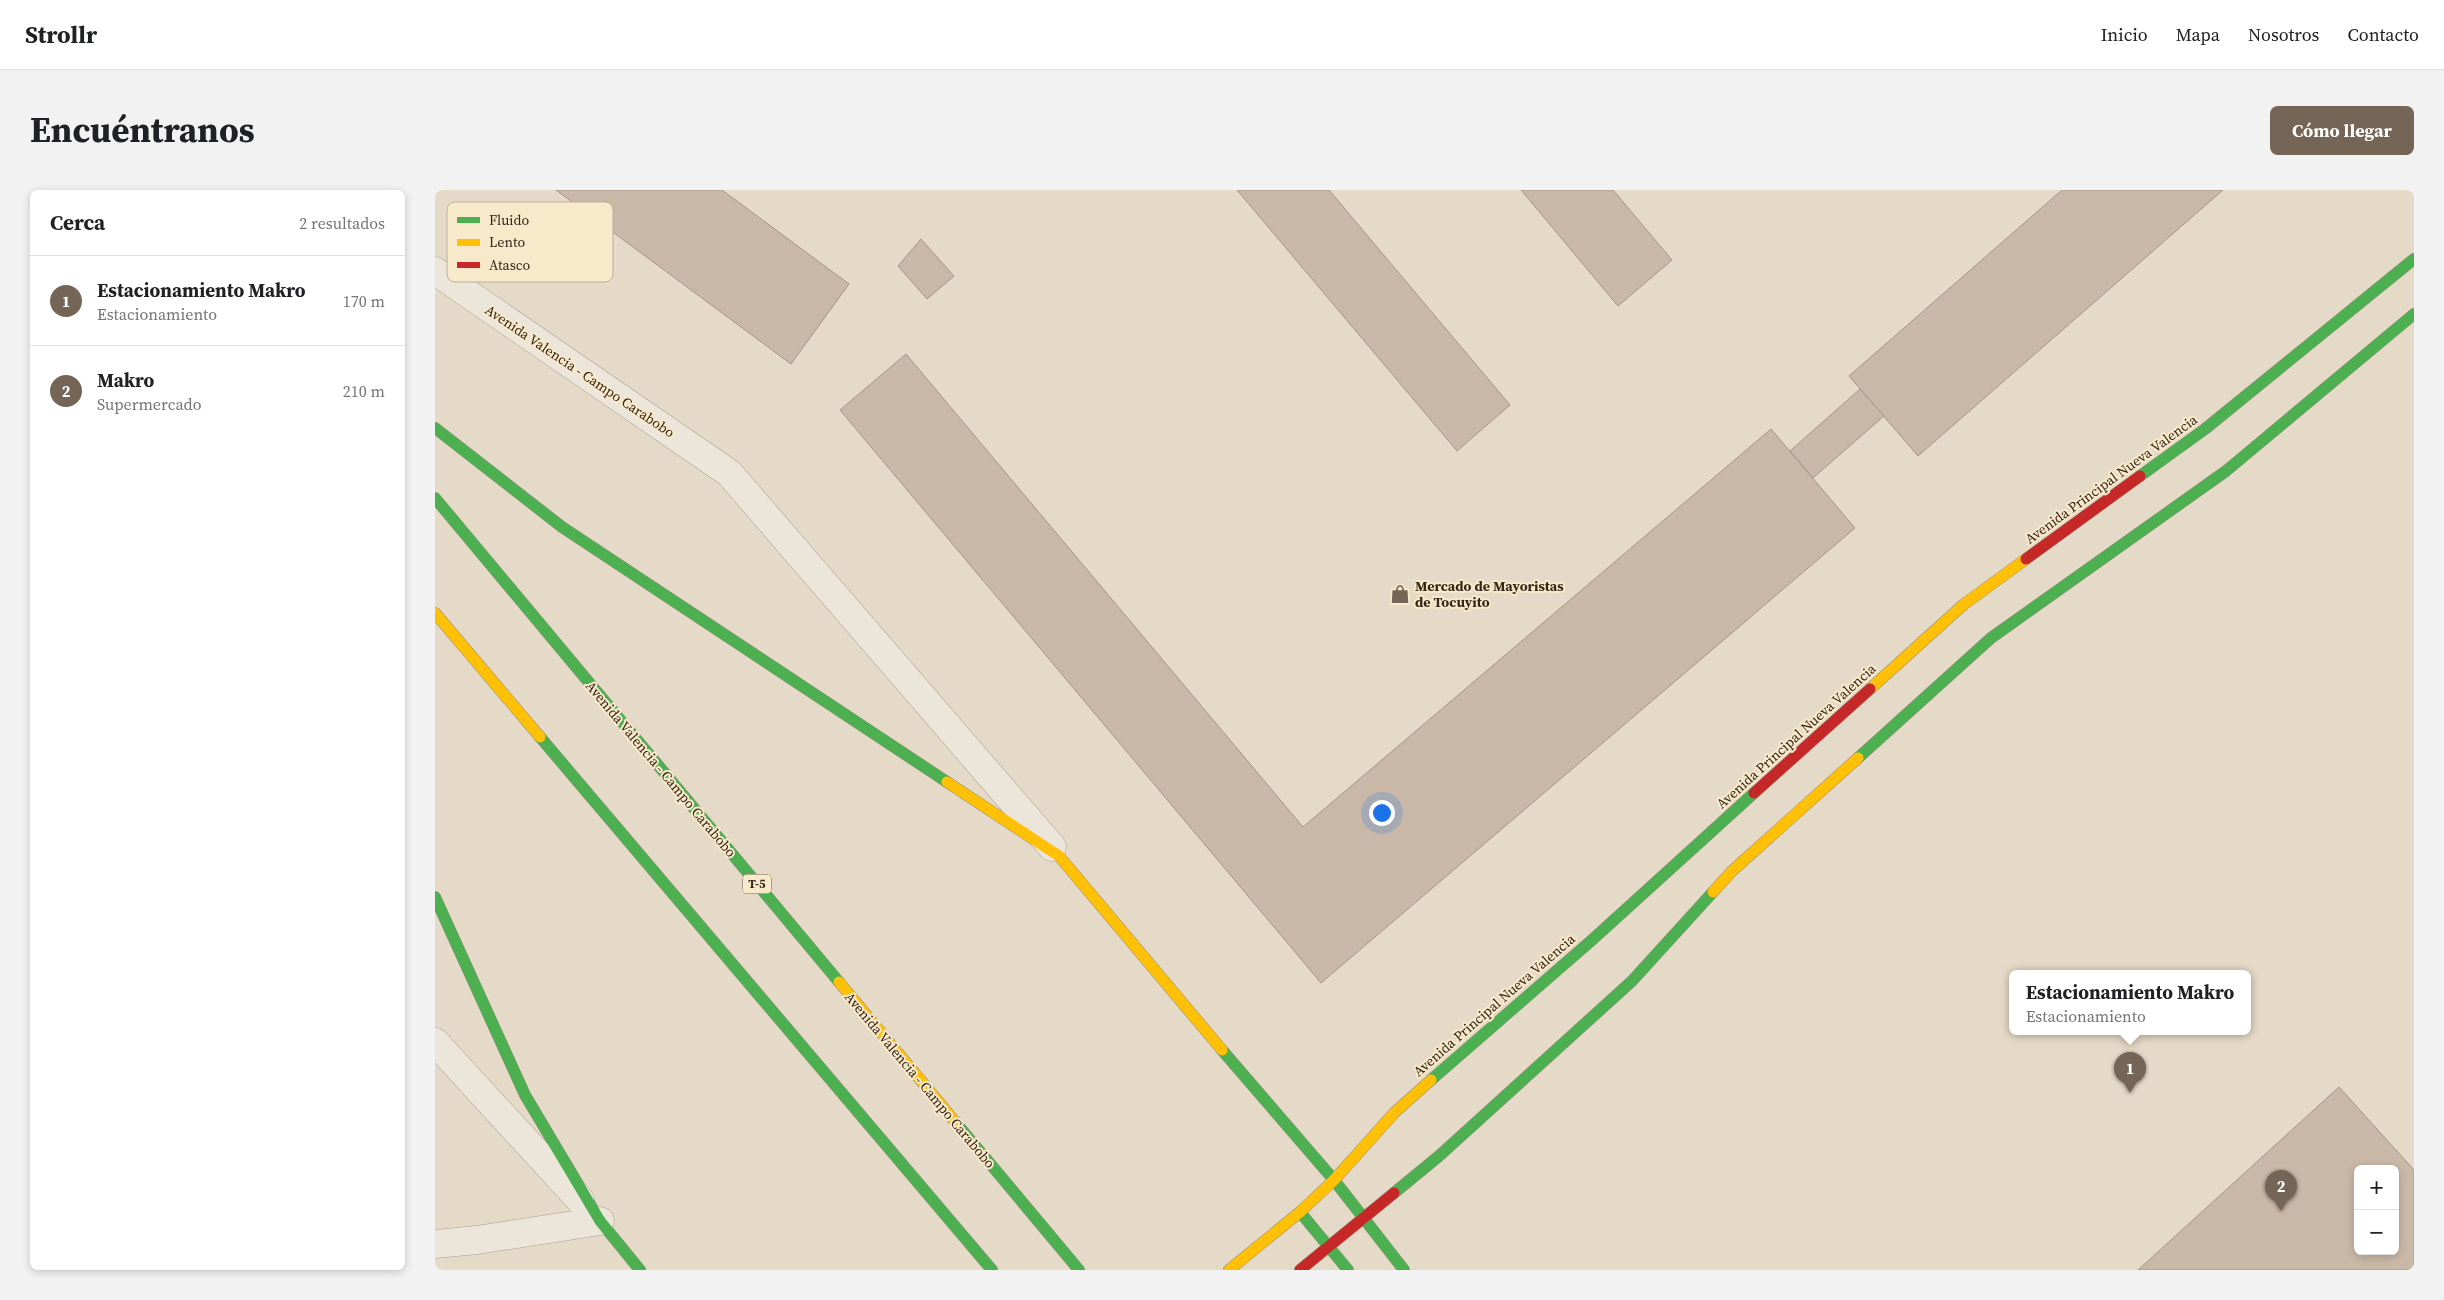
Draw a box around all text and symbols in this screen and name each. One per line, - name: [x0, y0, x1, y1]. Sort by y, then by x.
- text: Strollr: [25, 18, 97, 51]
- text: Inicio: [2101, 22, 2148, 47]
- text: Mapa: [2176, 22, 2220, 47]
- text: Nosotros: [2248, 22, 2319, 47]
- text: Contacto: [2347, 22, 2419, 47]
- text: Encuéntranos: [30, 106, 255, 154]
- button: Cómo llegar: [2270, 106, 2414, 155]
- legend: [447, 202, 613, 282]
- text: Cerca: [50, 208, 105, 237]
- text: Fluido: [489, 210, 529, 230]
- text: 2 resultados: [299, 212, 385, 234]
- text: Lento: [489, 232, 525, 252]
- text: Atasco: [489, 255, 531, 275]
- text: Estacionamiento Makro: [97, 277, 306, 303]
- text: 1: [62, 290, 70, 312]
- text: 170 m: [343, 290, 385, 312]
- street label: Avenida Valencia - Campo Carabobo: [481, 300, 679, 442]
- text: Estacionamiento: [97, 303, 217, 325]
- text: Makro: [97, 367, 154, 393]
- text: 2: [62, 380, 70, 402]
- text: 210 m: [343, 380, 385, 402]
- text: Supermercado: [97, 393, 201, 415]
- street label: Avenida Principal Nueva Valencia: [2021, 409, 2202, 548]
- place label: Mercado de Mayoristas de Tocuyito: [1415, 576, 1564, 612]
- shop icon: Mercado de Mayoristas de Tocuyito: [1389, 583, 1411, 605]
- street label: Avenida Principal Nueva Valencia: [1712, 658, 1881, 813]
- street label: Avenida Valencia - Campo Carabobo: [581, 677, 741, 862]
- your location: [1369, 800, 1395, 826]
- road number: T-5: [743, 874, 771, 894]
- street label: Avenida Principal Nueva Valencia: [1409, 928, 1580, 1081]
- popup: [2009, 970, 2251, 1035]
- text: Estacionamiento Makro: [2026, 979, 2234, 1005]
- street label: Avenida Valencia - Campo Carabobo: [840, 988, 1000, 1173]
- text: Estacionamiento: [2026, 1005, 2146, 1027]
- pin: 1: [2114, 1052, 2146, 1093]
- map controls: [2354, 1165, 2399, 1255]
- button: +: [2354, 1165, 2399, 1210]
- pin: 2: [2265, 1170, 2297, 1211]
- button: −: [2354, 1210, 2399, 1255]

